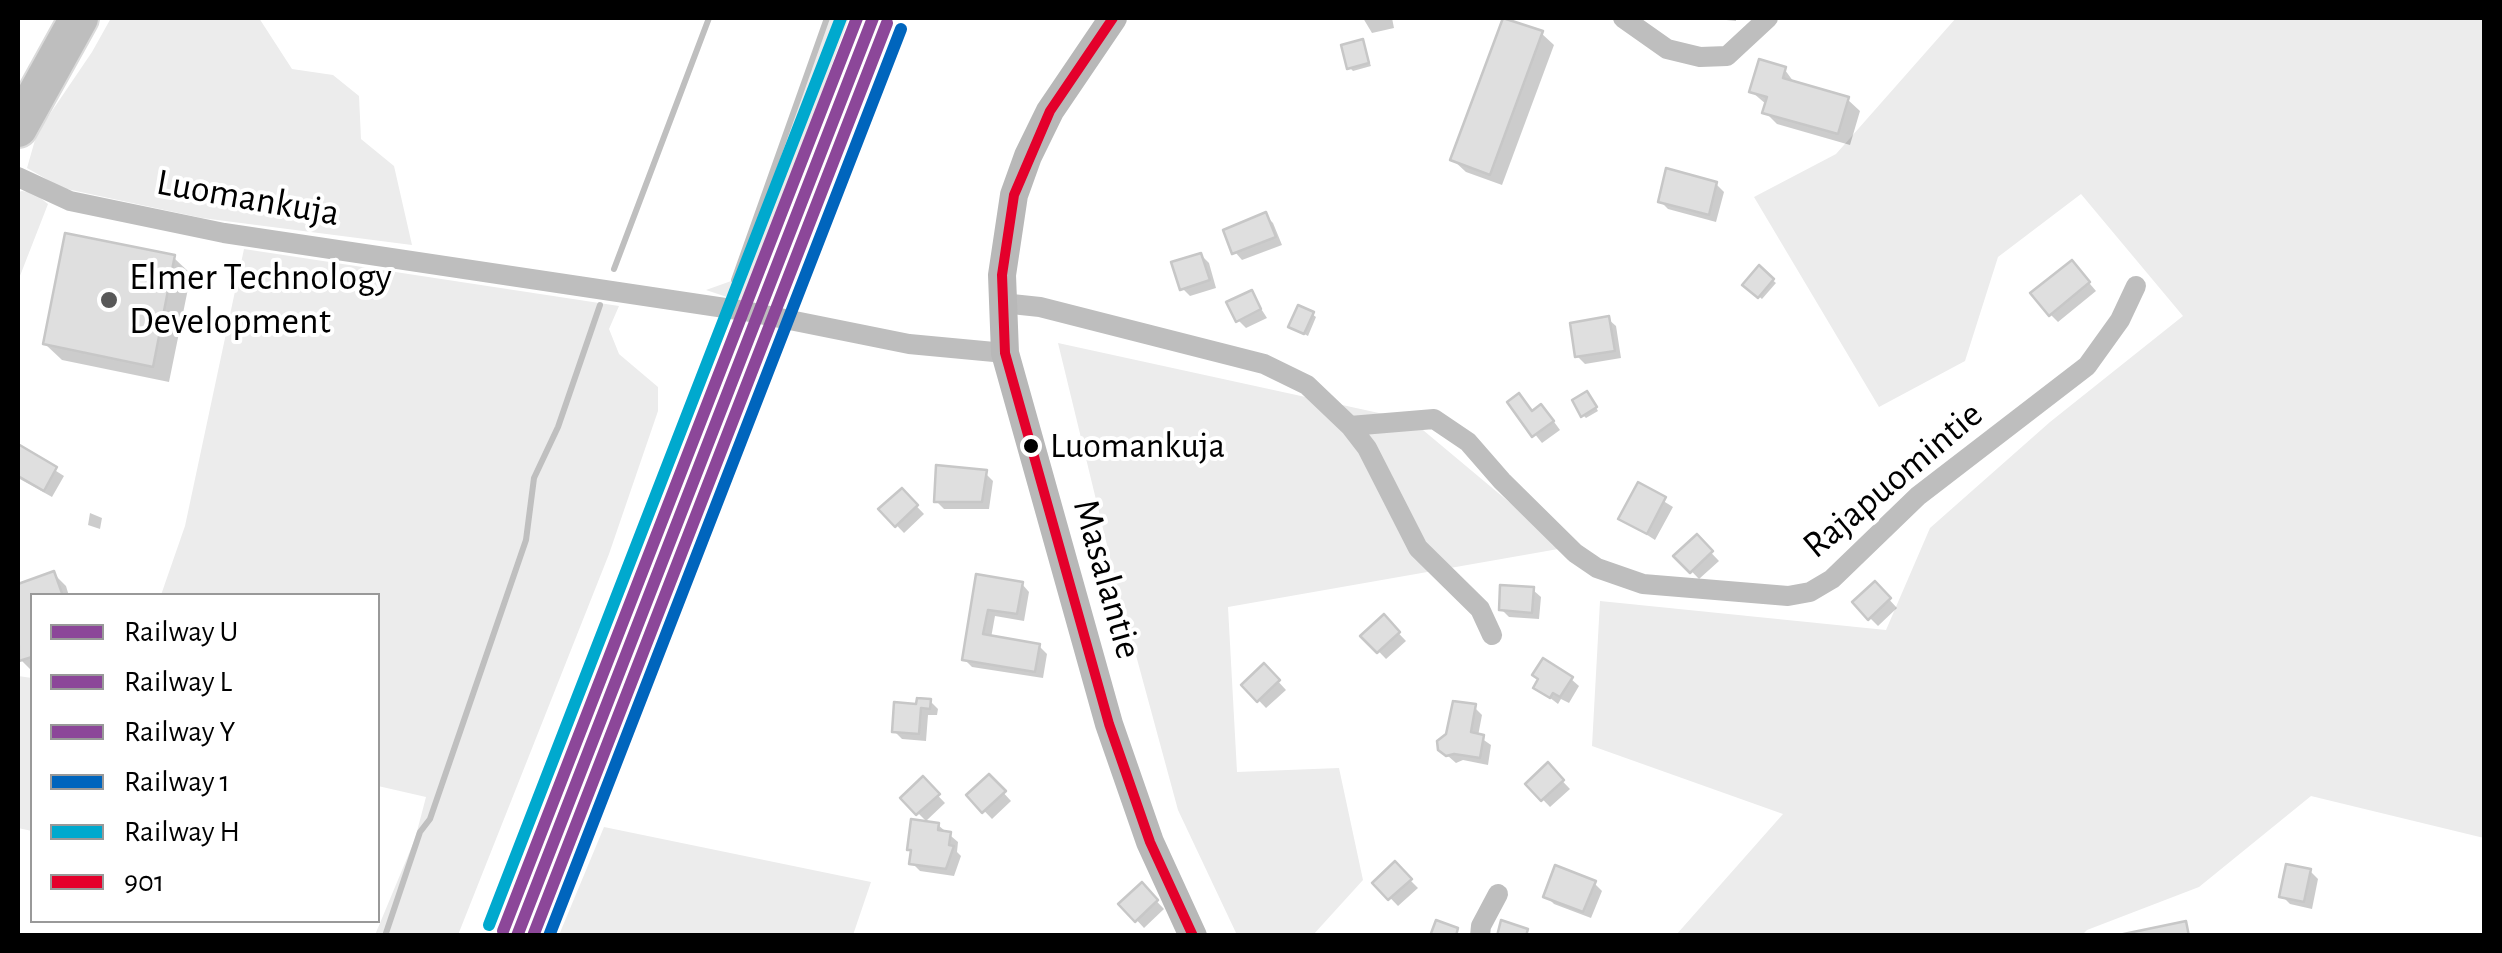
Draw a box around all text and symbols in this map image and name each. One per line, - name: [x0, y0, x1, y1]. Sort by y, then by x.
- street label: Luomankuja: [153, 159, 343, 237]
- place label: Elmer Technology Development: [129, 255, 392, 344]
- marker: Elmer Technology Development: [98, 289, 120, 311]
- street label: Rajapuomintie: [1794, 392, 1992, 568]
- place label: Luomankuja: [1050, 424, 1225, 468]
- marker: Luomankuja: [1021, 436, 1041, 456]
- street label: Masalantie: [1063, 494, 1151, 664]
- legend: [30, 593, 380, 923]
- text: Railway U: [124, 617, 238, 647]
- text: Railway L: [124, 667, 232, 697]
- text: Railway Y: [124, 717, 235, 747]
- text: Railway 1: [124, 767, 230, 797]
- text: Railway H: [124, 817, 240, 847]
- text: 901: [124, 867, 164, 897]

